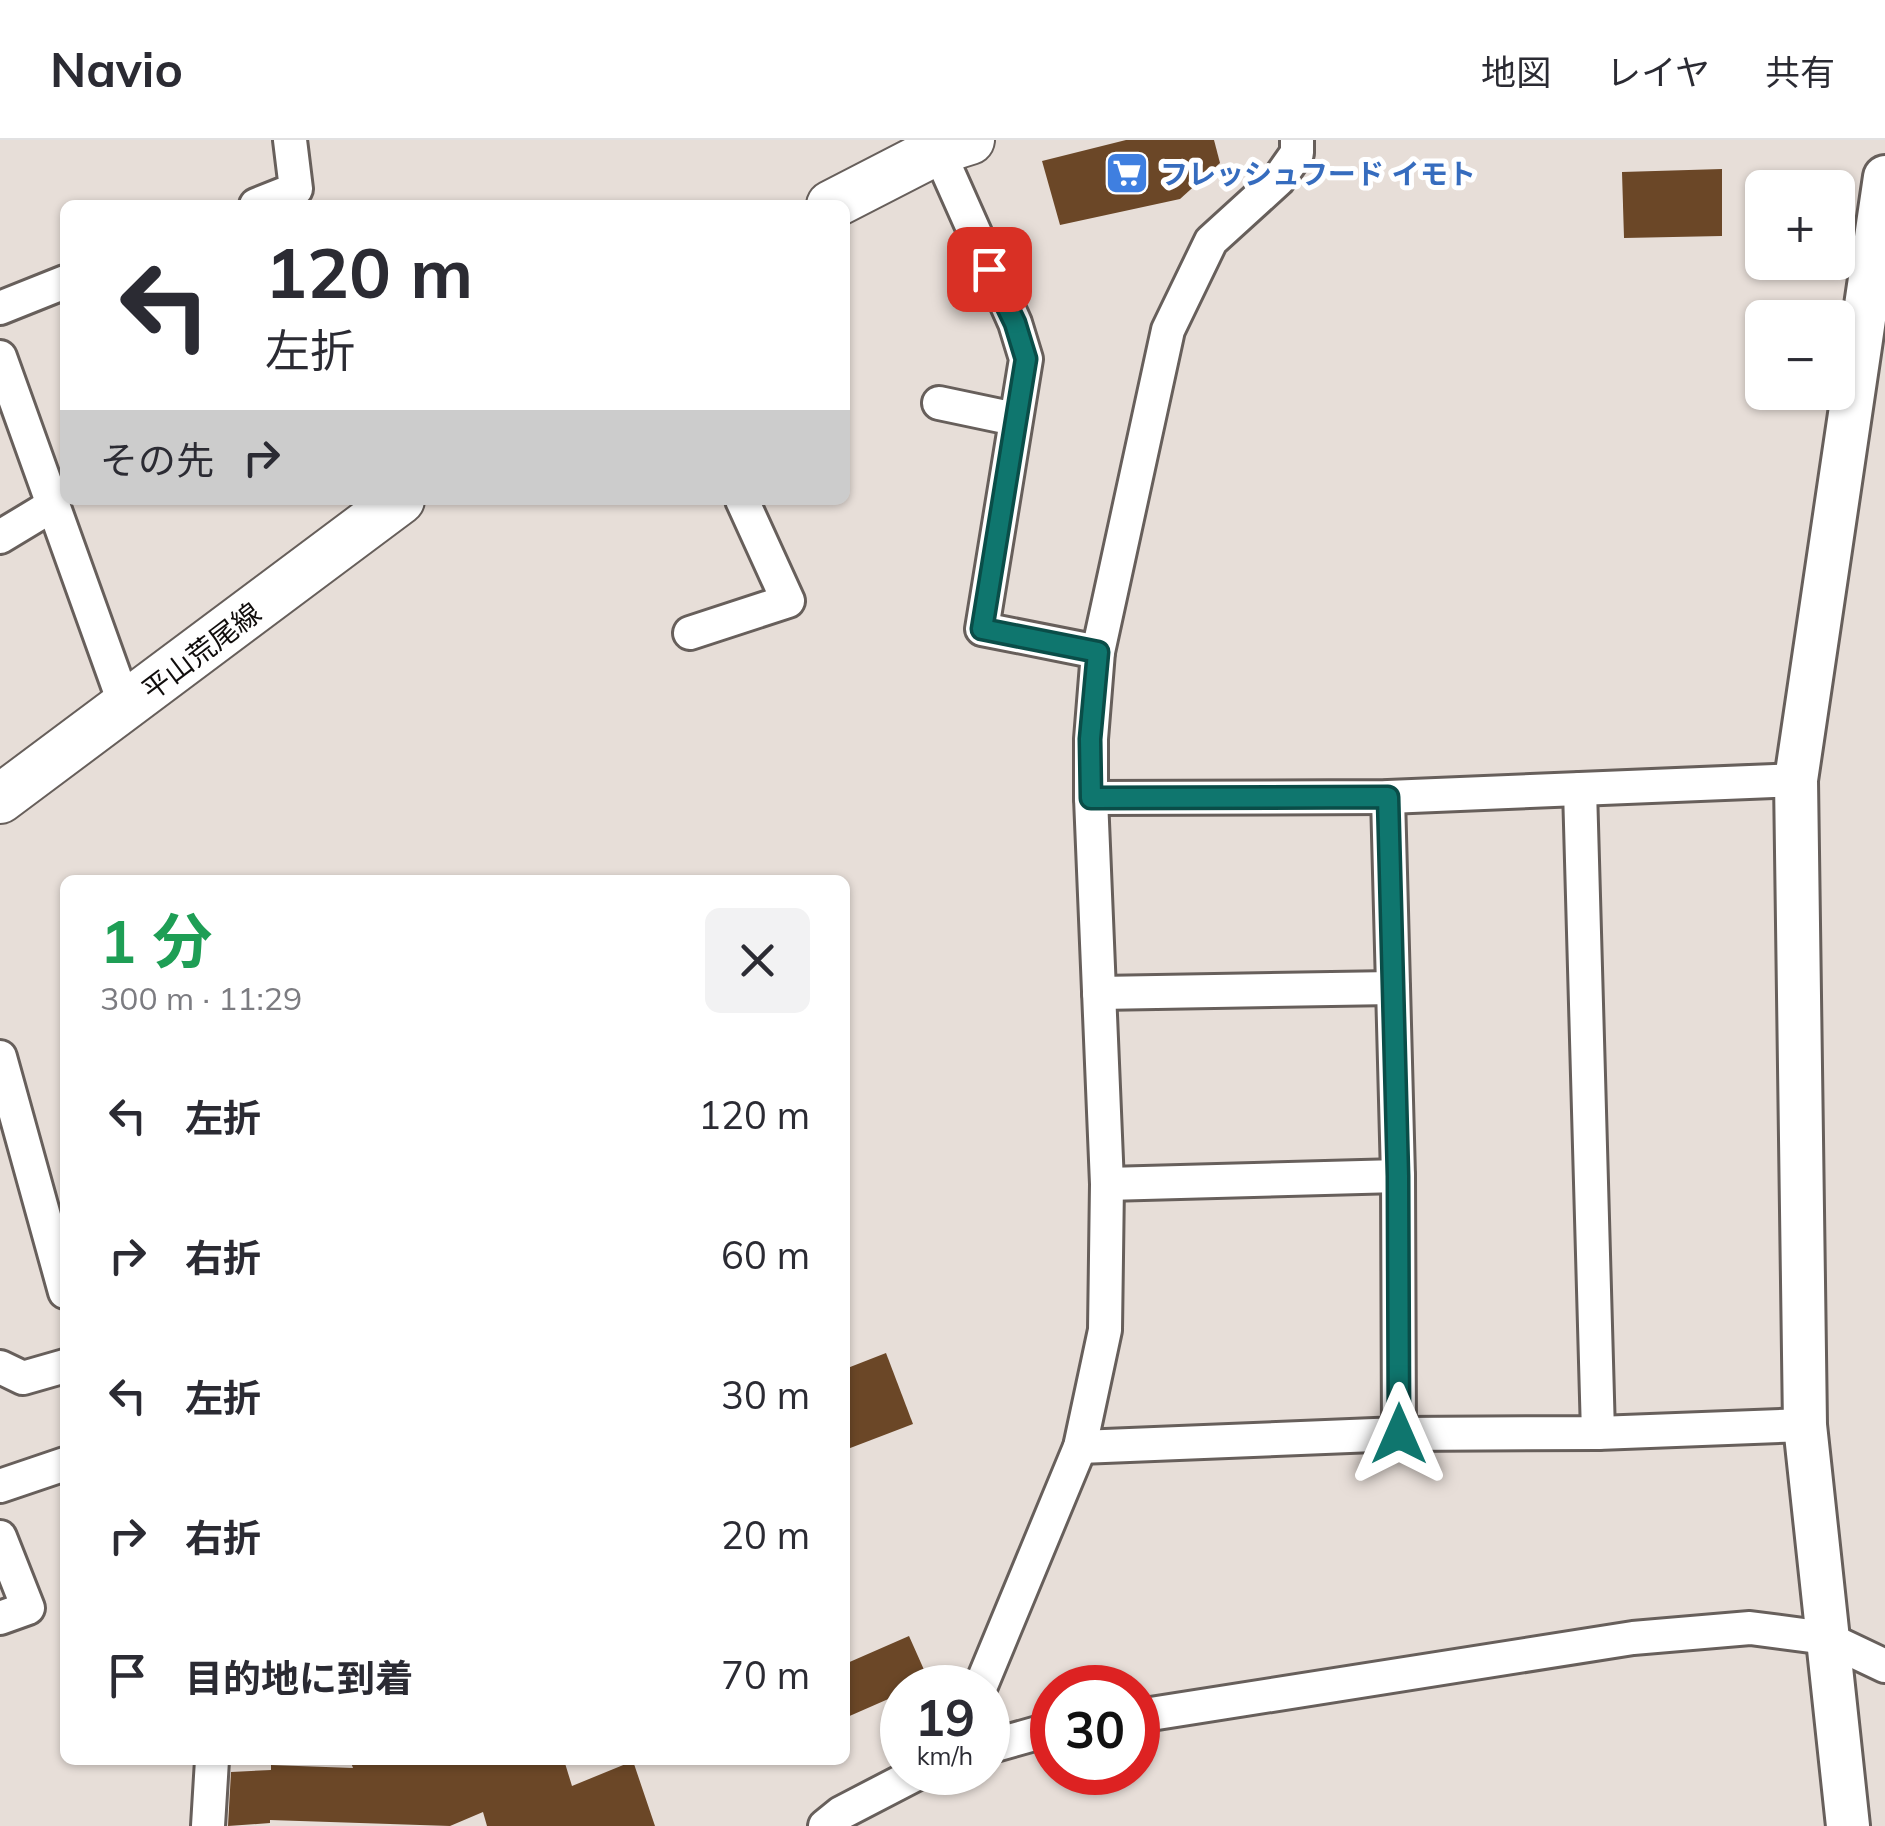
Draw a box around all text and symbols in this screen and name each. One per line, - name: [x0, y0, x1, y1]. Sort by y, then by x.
- text: Navio: [50, 39, 183, 99]
- text: 地図: [1481, 50, 1551, 94]
- text: レイヤ: [1606, 50, 1710, 94]
- text: 共有: [1765, 50, 1835, 94]
- supermarket icon: フレッシュフード イモト: [1104, 150, 1150, 196]
- place label: フレッシュフード イモト: [1160, 156, 1476, 191]
- map controls: [1745, 170, 1855, 410]
- button: +: [1745, 170, 1855, 280]
- pin: [947, 227, 1032, 312]
- text: 120 m: [265, 228, 473, 316]
- icon: left: [100, 240, 230, 370]
- icon: arrive: [962, 242, 1017, 297]
- button: −: [1745, 300, 1855, 410]
- text: 左折: [265, 322, 355, 378]
- icon: right: [234, 430, 289, 485]
- text: その先: [100, 436, 214, 484]
- street label: 平山荒尾線: [135, 595, 267, 707]
- text: 1 分: [100, 903, 212, 978]
- button: close: [705, 908, 810, 1013]
- text: 300 m · 11:29: [100, 978, 302, 1018]
- icon: left: [100, 1088, 155, 1143]
- text: 120 m: [698, 1091, 810, 1139]
- text: 左折: [185, 1094, 261, 1142]
- icon: right: [100, 1228, 155, 1283]
- text: 60 m: [721, 1231, 810, 1279]
- text: 右折: [185, 1234, 261, 1282]
- icon: left: [100, 1368, 155, 1423]
- text: 30 m: [721, 1371, 810, 1419]
- text: 左折: [185, 1374, 261, 1422]
- position arrow: [1347, 1382, 1451, 1486]
- icon: right: [100, 1508, 155, 1563]
- text: 20 m: [721, 1511, 810, 1559]
- text: 右折: [185, 1514, 261, 1562]
- icon: arrive: [100, 1648, 155, 1703]
- text: 70 m: [721, 1651, 810, 1699]
- text: 目的地に到着: [185, 1654, 413, 1702]
- speed limit sign: 30: [1030, 1665, 1160, 1795]
- text: 19: [915, 1686, 975, 1749]
- text: km/h: [917, 1740, 973, 1771]

